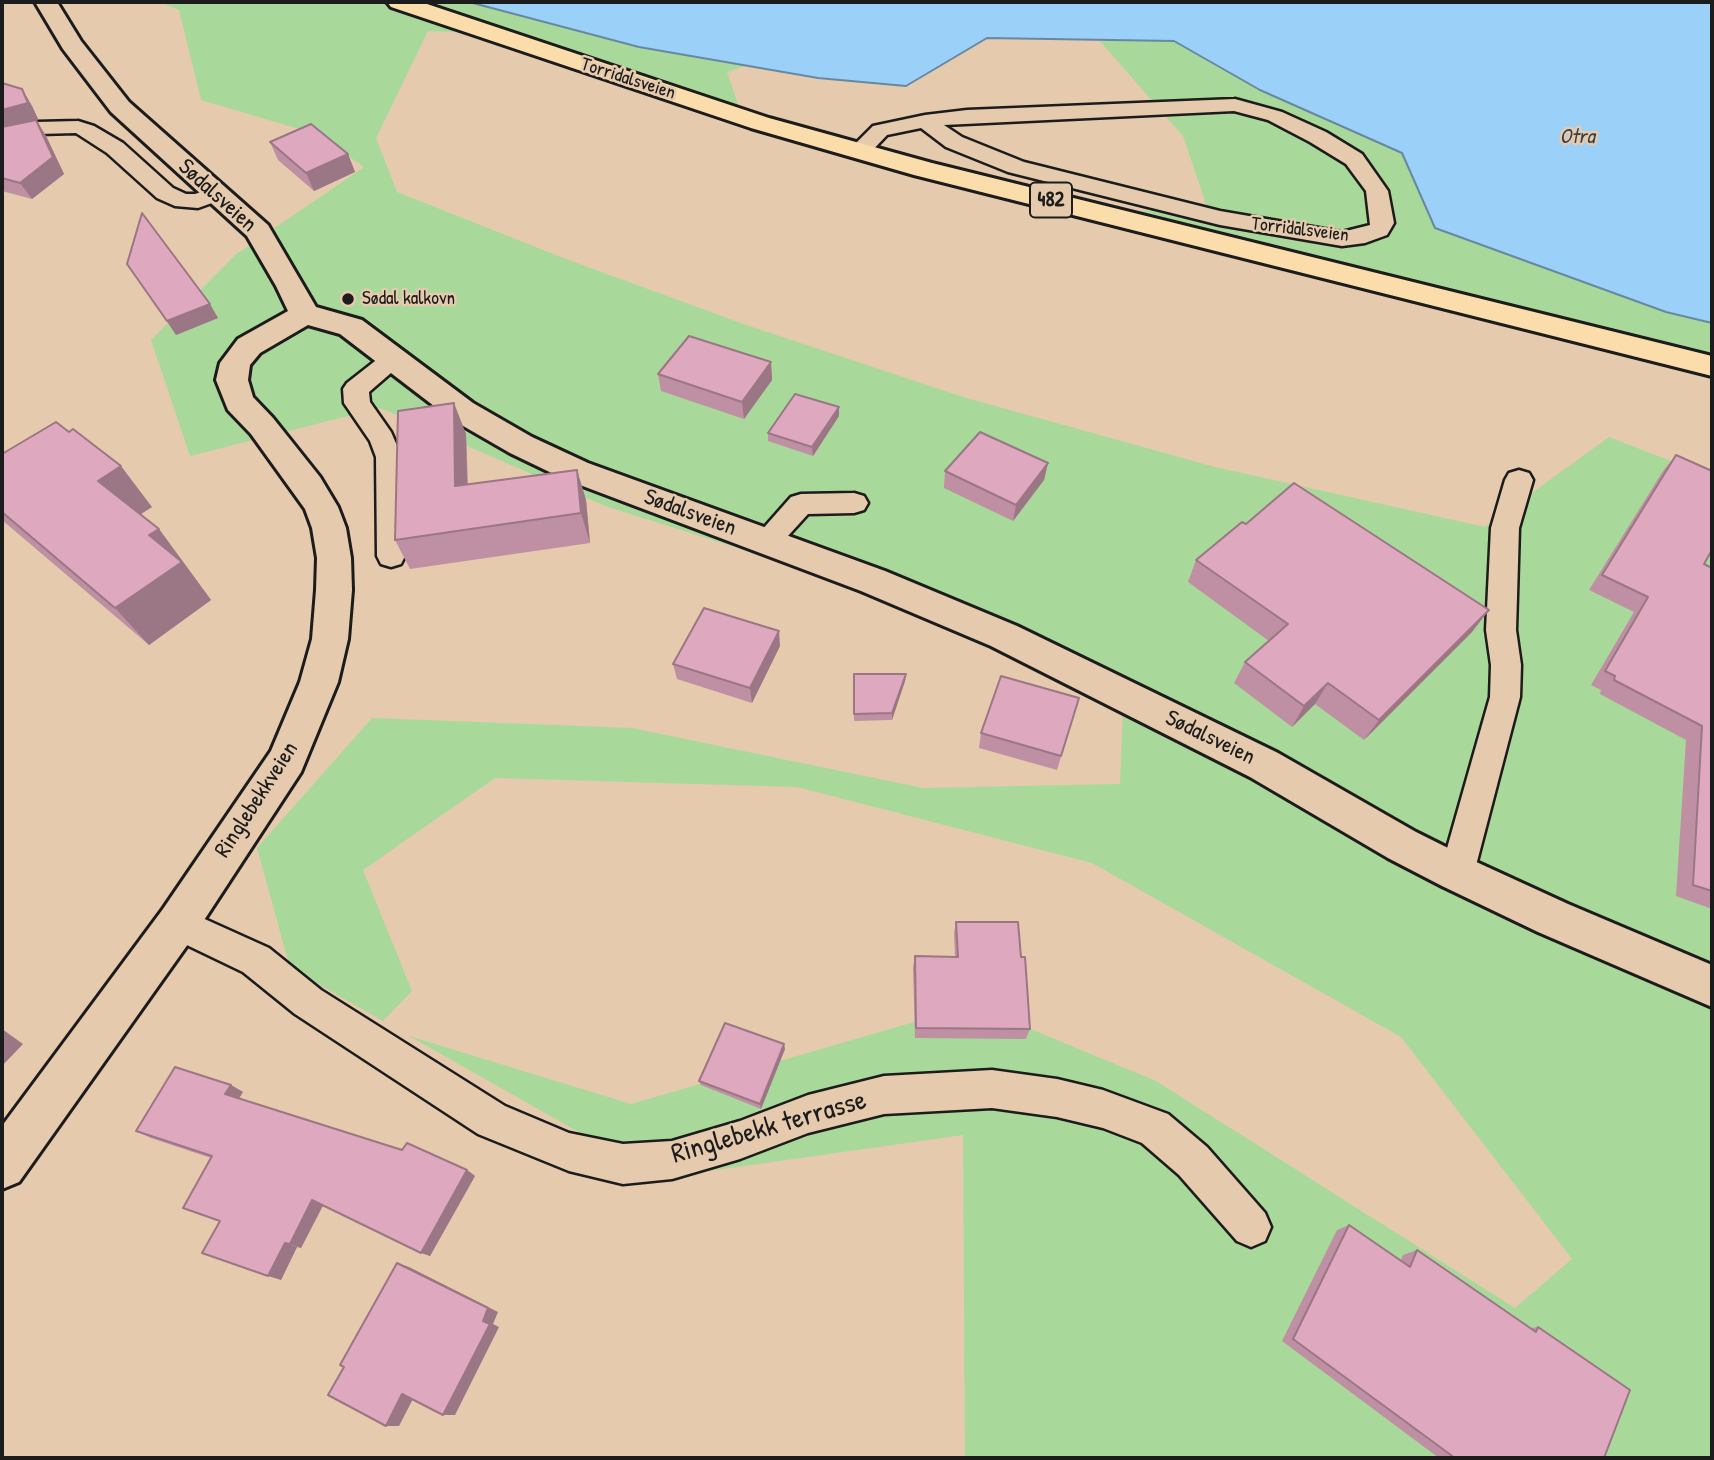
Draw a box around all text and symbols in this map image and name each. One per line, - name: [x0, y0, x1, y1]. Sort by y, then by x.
- street label: Torridalsveien: [578, 53, 678, 105]
- water label: Otra: [1559, 124, 1595, 150]
- street label: Sødalsveien: [172, 154, 262, 238]
- road number: 482: [1030, 182, 1072, 218]
- street label: Torridalsveien: [1250, 213, 1350, 247]
- place label: Sødal kalkovn: [362, 288, 455, 310]
- marker: Sødal kalkovn: [340, 291, 356, 307]
- street label: Sødalsveien: [640, 484, 740, 542]
- street label: Sødalsveien: [1161, 705, 1259, 771]
- street label: Ringlebekkveien: [209, 737, 305, 863]
- street label: Ringlebekk terrasse: [668, 1084, 870, 1172]

